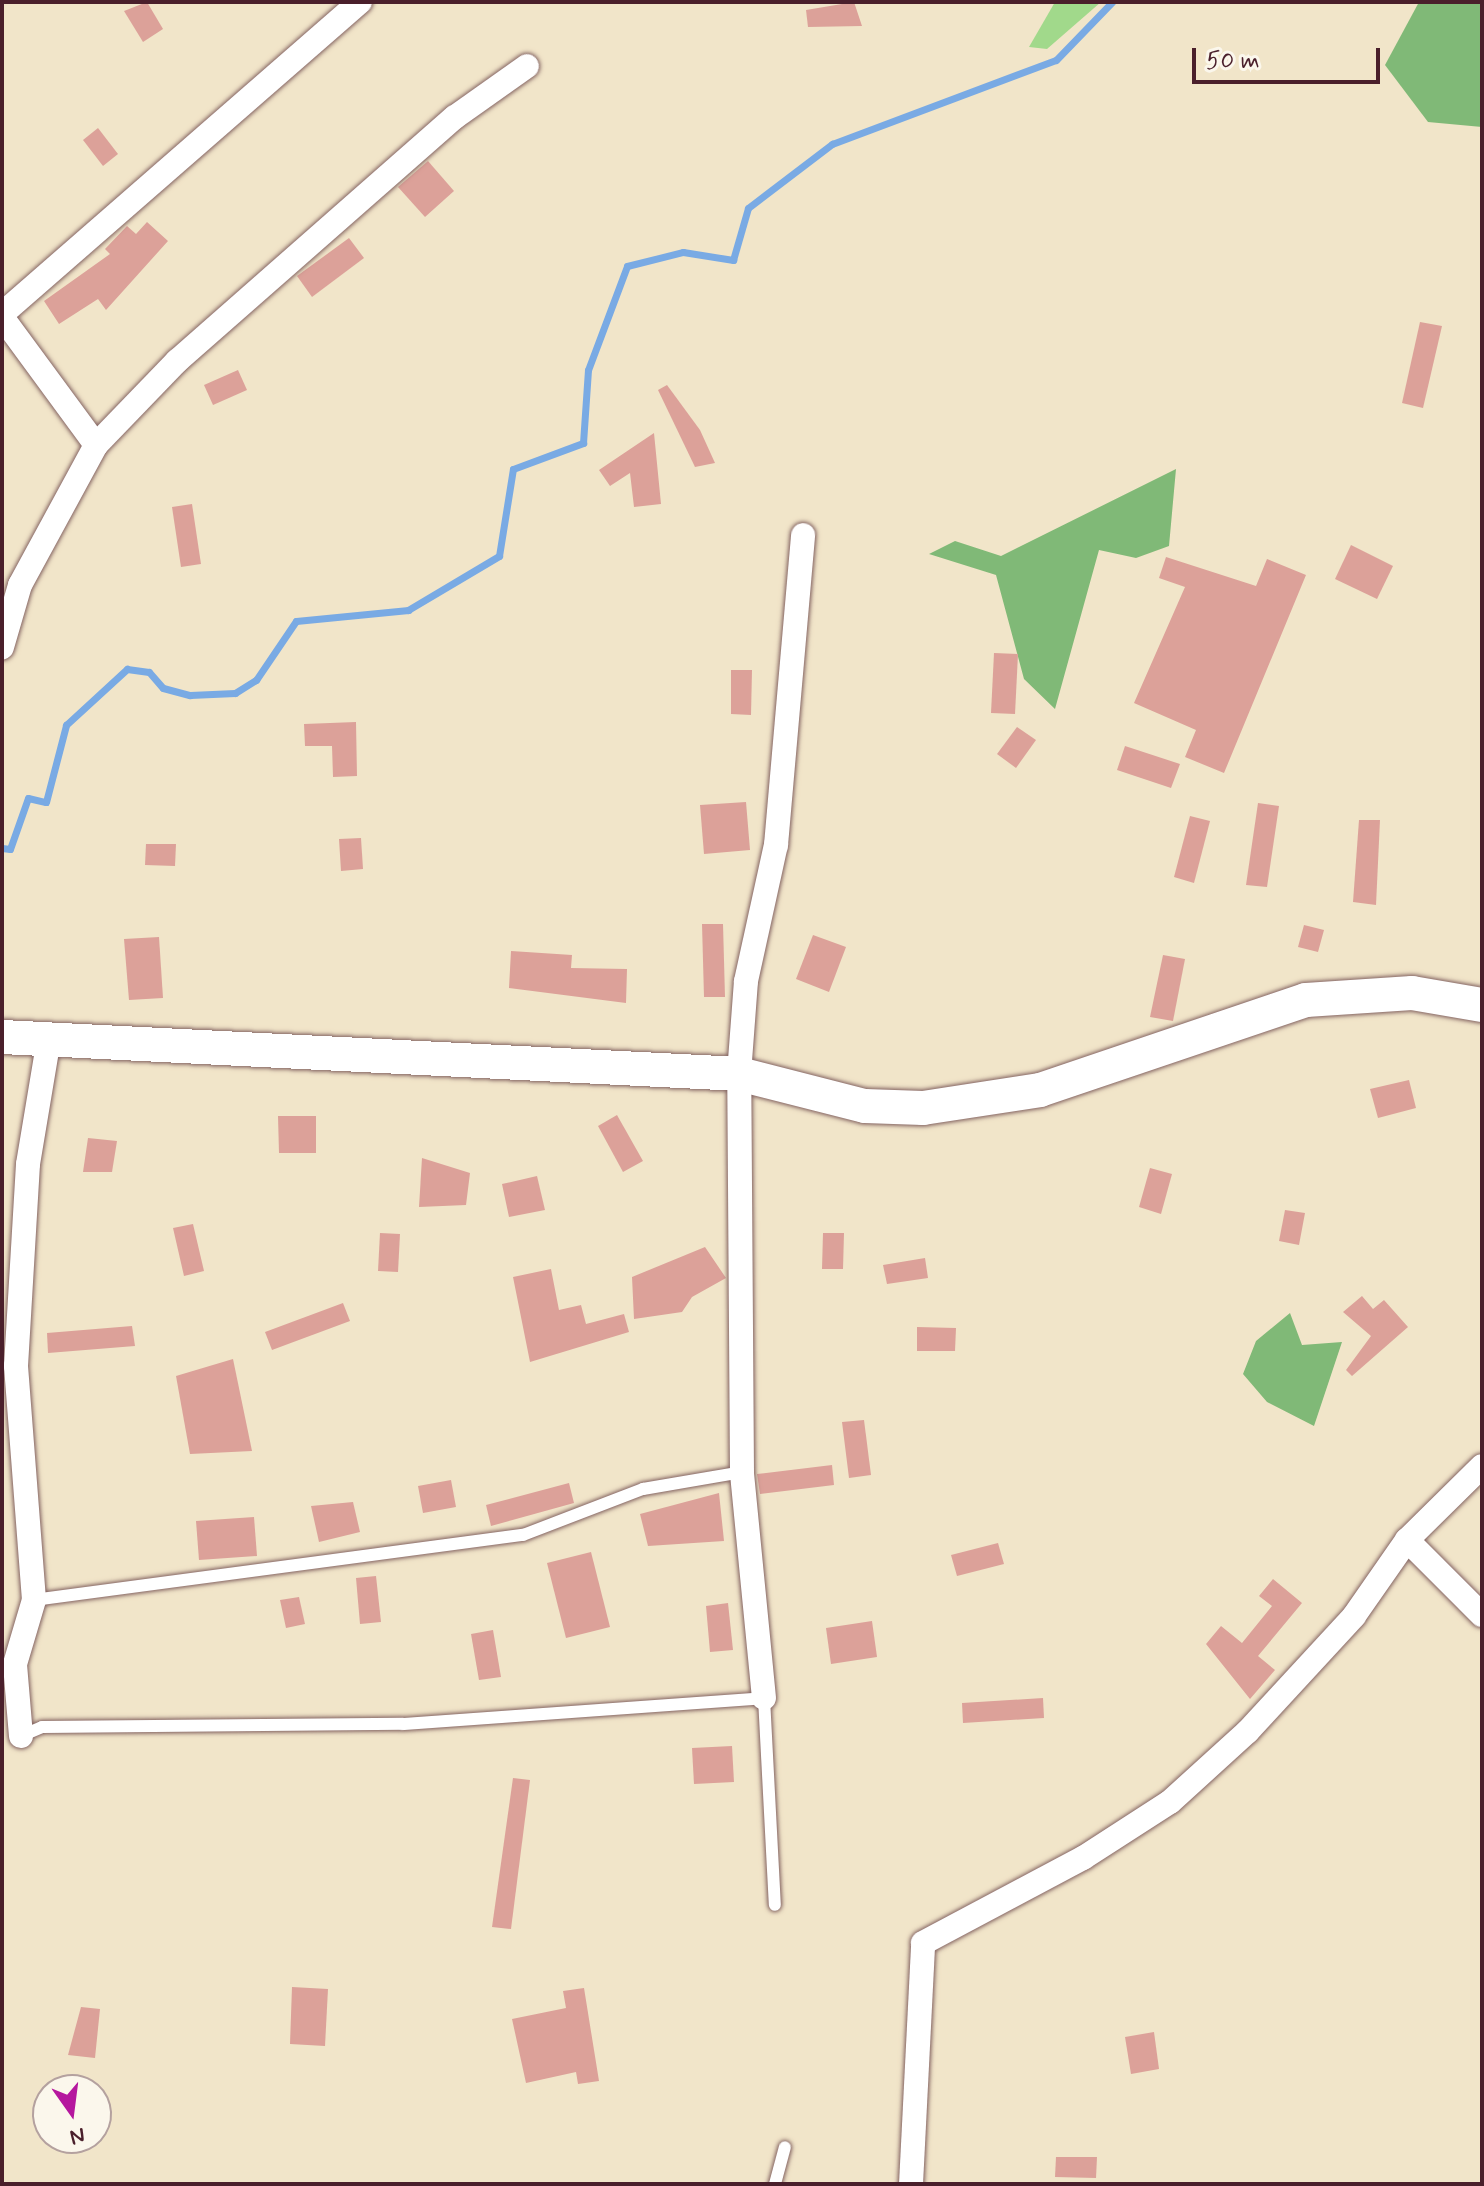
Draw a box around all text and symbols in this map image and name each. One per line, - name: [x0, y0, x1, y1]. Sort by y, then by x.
- scale bar: [1196, 32, 1384, 82]
- text: 50 m: [1206, 46, 1260, 77]
- north arrow: [32, 2074, 112, 2154]
- text: N: [67, 2120, 88, 2151]

